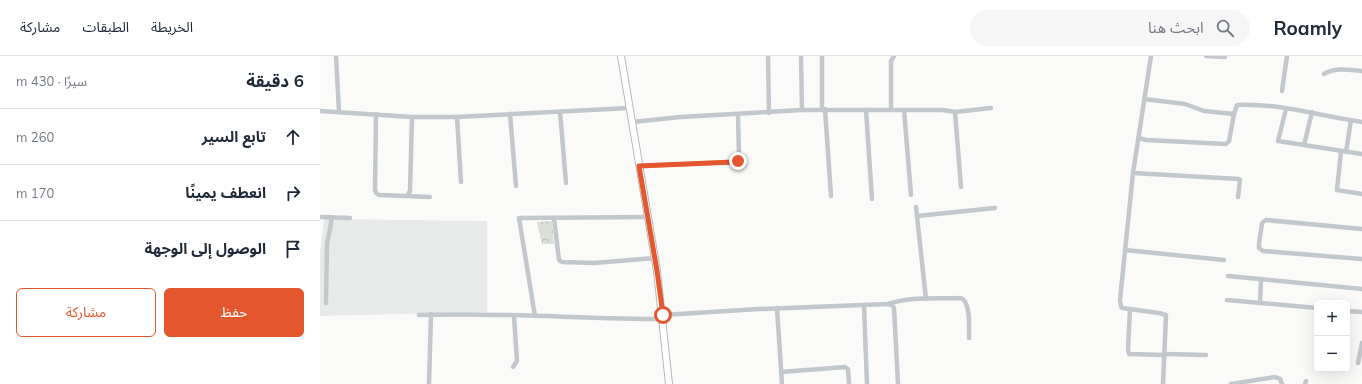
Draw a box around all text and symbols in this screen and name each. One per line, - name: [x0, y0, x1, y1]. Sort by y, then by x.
- search box: [970, 10, 1250, 46]
- text: Roamly: [1274, 16, 1342, 40]
- icon: search: [1214, 17, 1236, 39]
- text: مشاركة: [20, 18, 60, 36]
- text: الطبقات: [82, 18, 129, 36]
- text: الخريطة: [151, 18, 193, 36]
- text: ابحث هنا: [1148, 18, 1204, 37]
- text: 6 دقيقة: [246, 70, 304, 91]
- text: سيرًا · 430 m: [16, 73, 87, 89]
- icon: ahead: [282, 126, 304, 148]
- text: تابع السير: [202, 127, 266, 146]
- text: 260 m: [16, 129, 54, 145]
- route end: [729, 152, 747, 170]
- icon: right: [282, 182, 304, 204]
- text: انعطف يمينًا: [185, 183, 266, 202]
- text: 170 m: [16, 185, 54, 201]
- icon: arrive: [282, 238, 304, 260]
- text: الوصول إلى الوجهة: [145, 239, 266, 258]
- button: مشاركة: [16, 288, 156, 337]
- button: حفظ: [164, 288, 304, 337]
- map controls: [1314, 300, 1350, 372]
- button: +: [1314, 300, 1350, 336]
- route start: [654, 306, 672, 324]
- button: −: [1314, 336, 1350, 372]

